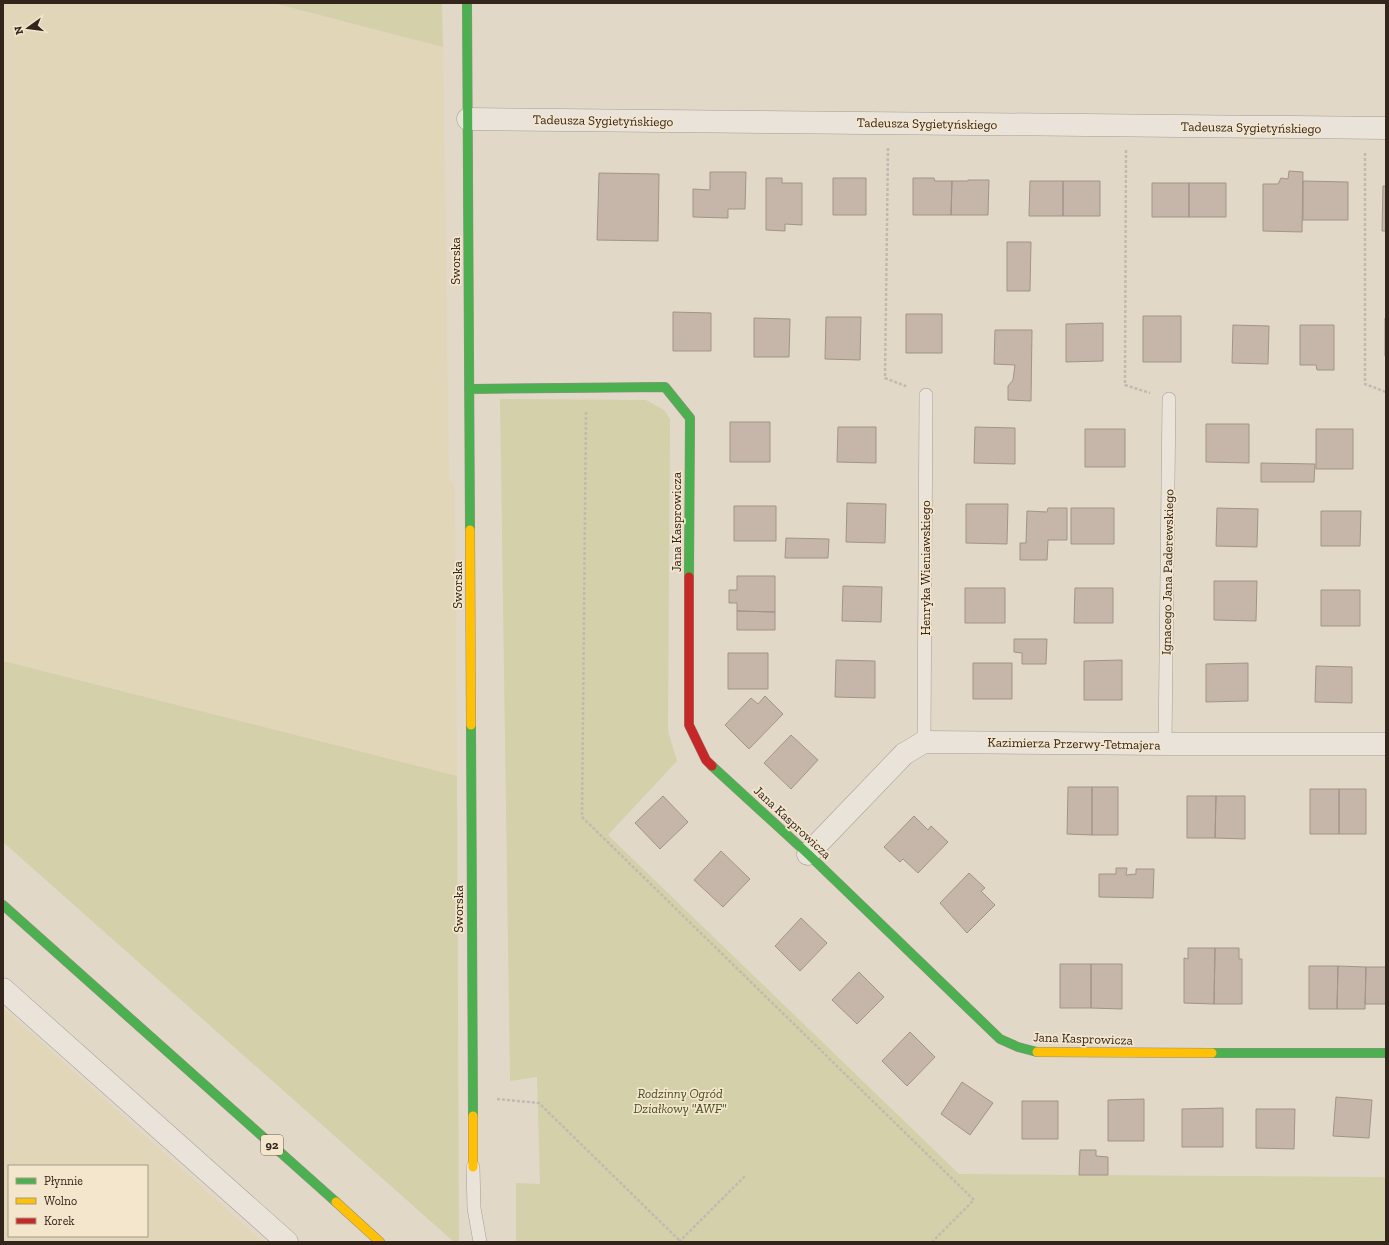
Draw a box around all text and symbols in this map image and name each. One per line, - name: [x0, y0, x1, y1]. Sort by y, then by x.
- north arrow: [8, 8, 48, 48]
- text: N: [11, 24, 26, 36]
- street label: Tadeusza Sygietyńskiego: [533, 112, 674, 129]
- street label: Tadeusza Sygietyńskiego: [857, 115, 998, 132]
- street label: Tadeusza Sygietyńskiego: [1181, 119, 1322, 136]
- street label: Sworska: [448, 237, 463, 285]
- street label: Jana Kasprowicza: [669, 471, 684, 572]
- street label: Ignacego Jana Paderewskiego: [1159, 489, 1176, 655]
- street label: Henryka Wieniawskiego: [918, 500, 933, 636]
- street label: Sworska: [450, 561, 465, 609]
- street label: Kazimierza Przerwy-Tetmajera: [987, 734, 1161, 754]
- street label: Jana Kasprowicza: [751, 783, 835, 862]
- street label: Sworska: [451, 885, 466, 933]
- street label: Jana Kasprowicza: [1033, 1029, 1134, 1048]
- park label: Rodzinny Ogród Działkowy "AWF": [633, 1086, 727, 1116]
- road number: 92: [261, 1135, 283, 1155]
- legend: [8, 1165, 148, 1237]
- text: Płynnie: [44, 1174, 83, 1188]
- text: Wolno: [44, 1194, 77, 1208]
- text: Korek: [44, 1214, 75, 1228]

